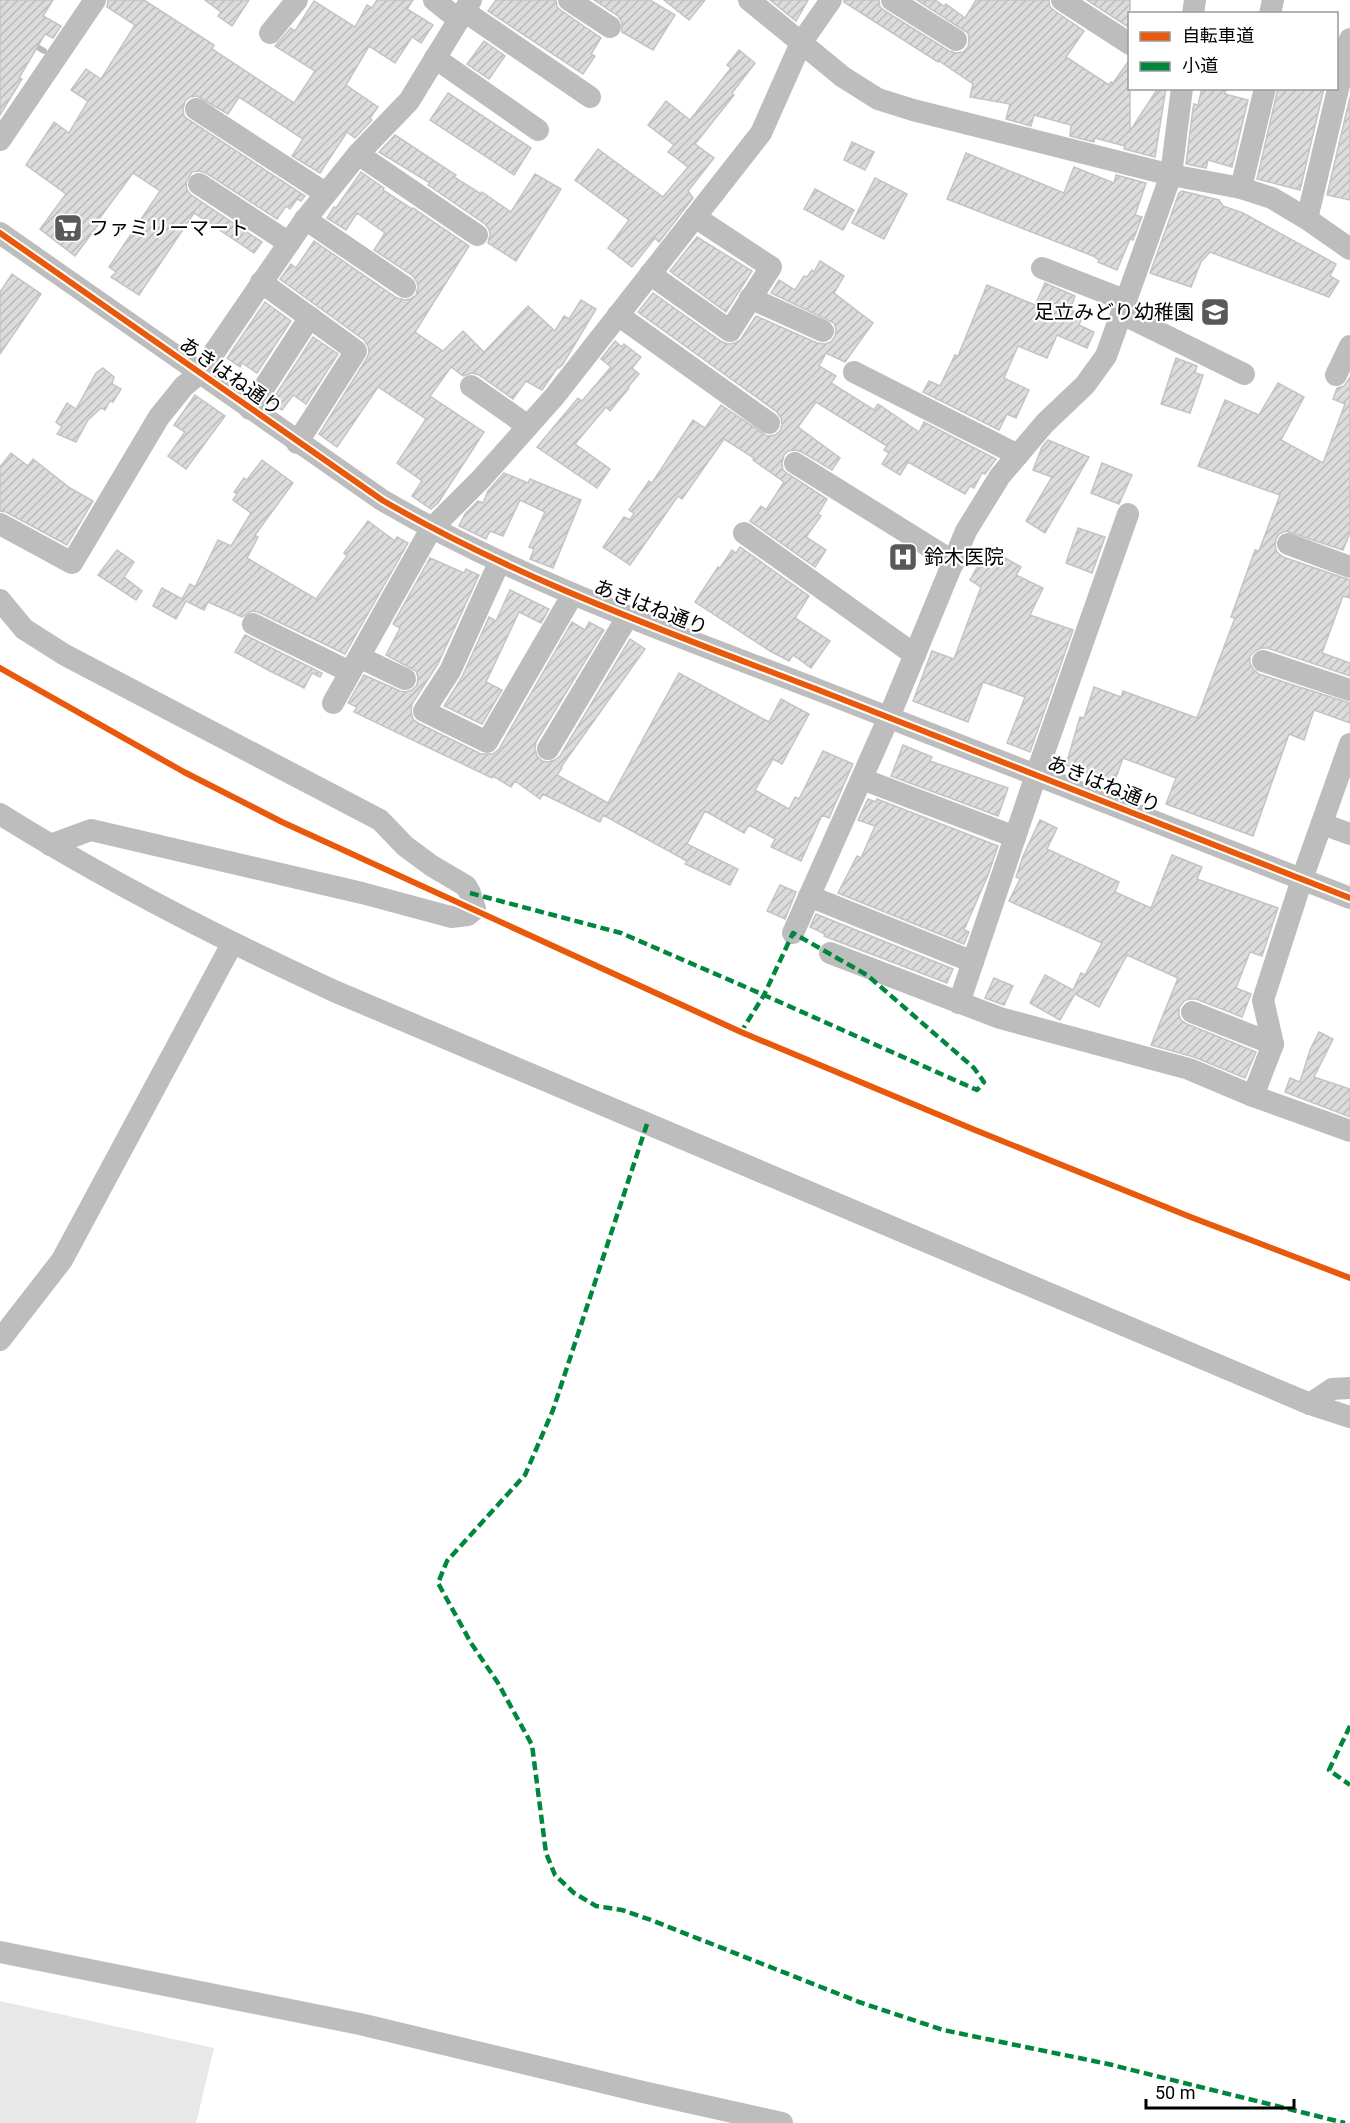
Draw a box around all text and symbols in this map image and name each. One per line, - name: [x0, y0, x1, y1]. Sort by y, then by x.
- legend: [1128, 12, 1338, 90]
- text: 自転車道: [1182, 25, 1254, 46]
- text: 小道: [1182, 55, 1218, 76]
- supermarket icon: ファミリーマート: [52, 212, 84, 244]
- place label: ファミリーマート: [89, 216, 249, 240]
- school or university icon: 足立みどり幼稚園: [1199, 296, 1231, 328]
- place label: 足立みどり幼稚園: [1034, 300, 1194, 324]
- street label: あきはね通り: [175, 332, 287, 420]
- hospital icon: 鈴木医院: [887, 541, 919, 573]
- place label: 鈴木医院: [924, 545, 1004, 569]
- street label: あきはね通り: [591, 574, 711, 640]
- street label: あきはね通り: [1044, 750, 1164, 818]
- scale bar: [1146, 2072, 1294, 2110]
- text: 50 m: [1155, 2082, 1195, 2103]

